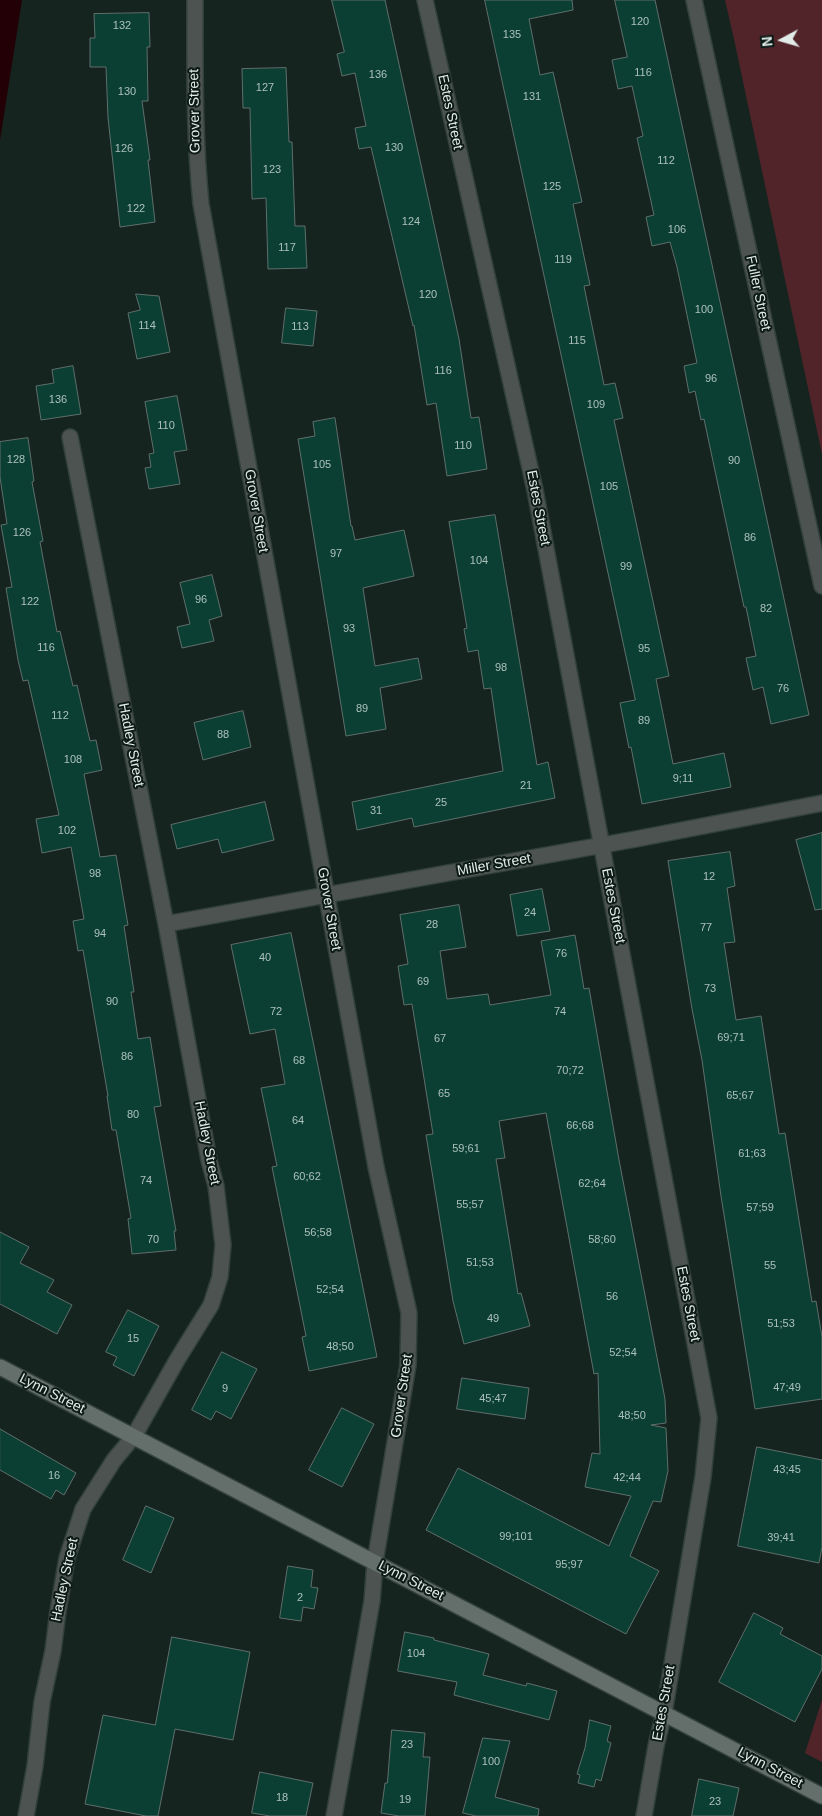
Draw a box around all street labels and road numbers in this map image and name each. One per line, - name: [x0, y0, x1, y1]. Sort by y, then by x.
- street label: Grover Street: [186, 69, 204, 153]
- street label: Estes Street: [434, 73, 466, 151]
- street label: Fuller Street: [742, 254, 774, 332]
- street label: Grover Street: [240, 468, 272, 554]
- street label: Estes Street: [522, 469, 554, 547]
- street label: Hadley Street: [115, 702, 147, 788]
- street label: Miller Street: [456, 850, 532, 880]
- street label: Grover Street: [313, 866, 345, 952]
- street label: Estes Street: [597, 867, 629, 945]
- street label: Hadley Street: [191, 1100, 223, 1186]
- street label: Estes Street: [672, 1265, 704, 1343]
- street label: Grover Street: [388, 1353, 416, 1439]
- street label: Lynn Street: [17, 1370, 87, 1418]
- street label: Hadley Street: [48, 1537, 82, 1623]
- street label: Lynn Street: [376, 1557, 446, 1605]
- street label: Estes Street: [649, 1664, 679, 1742]
- street label: Lynn Street: [735, 1744, 805, 1792]

